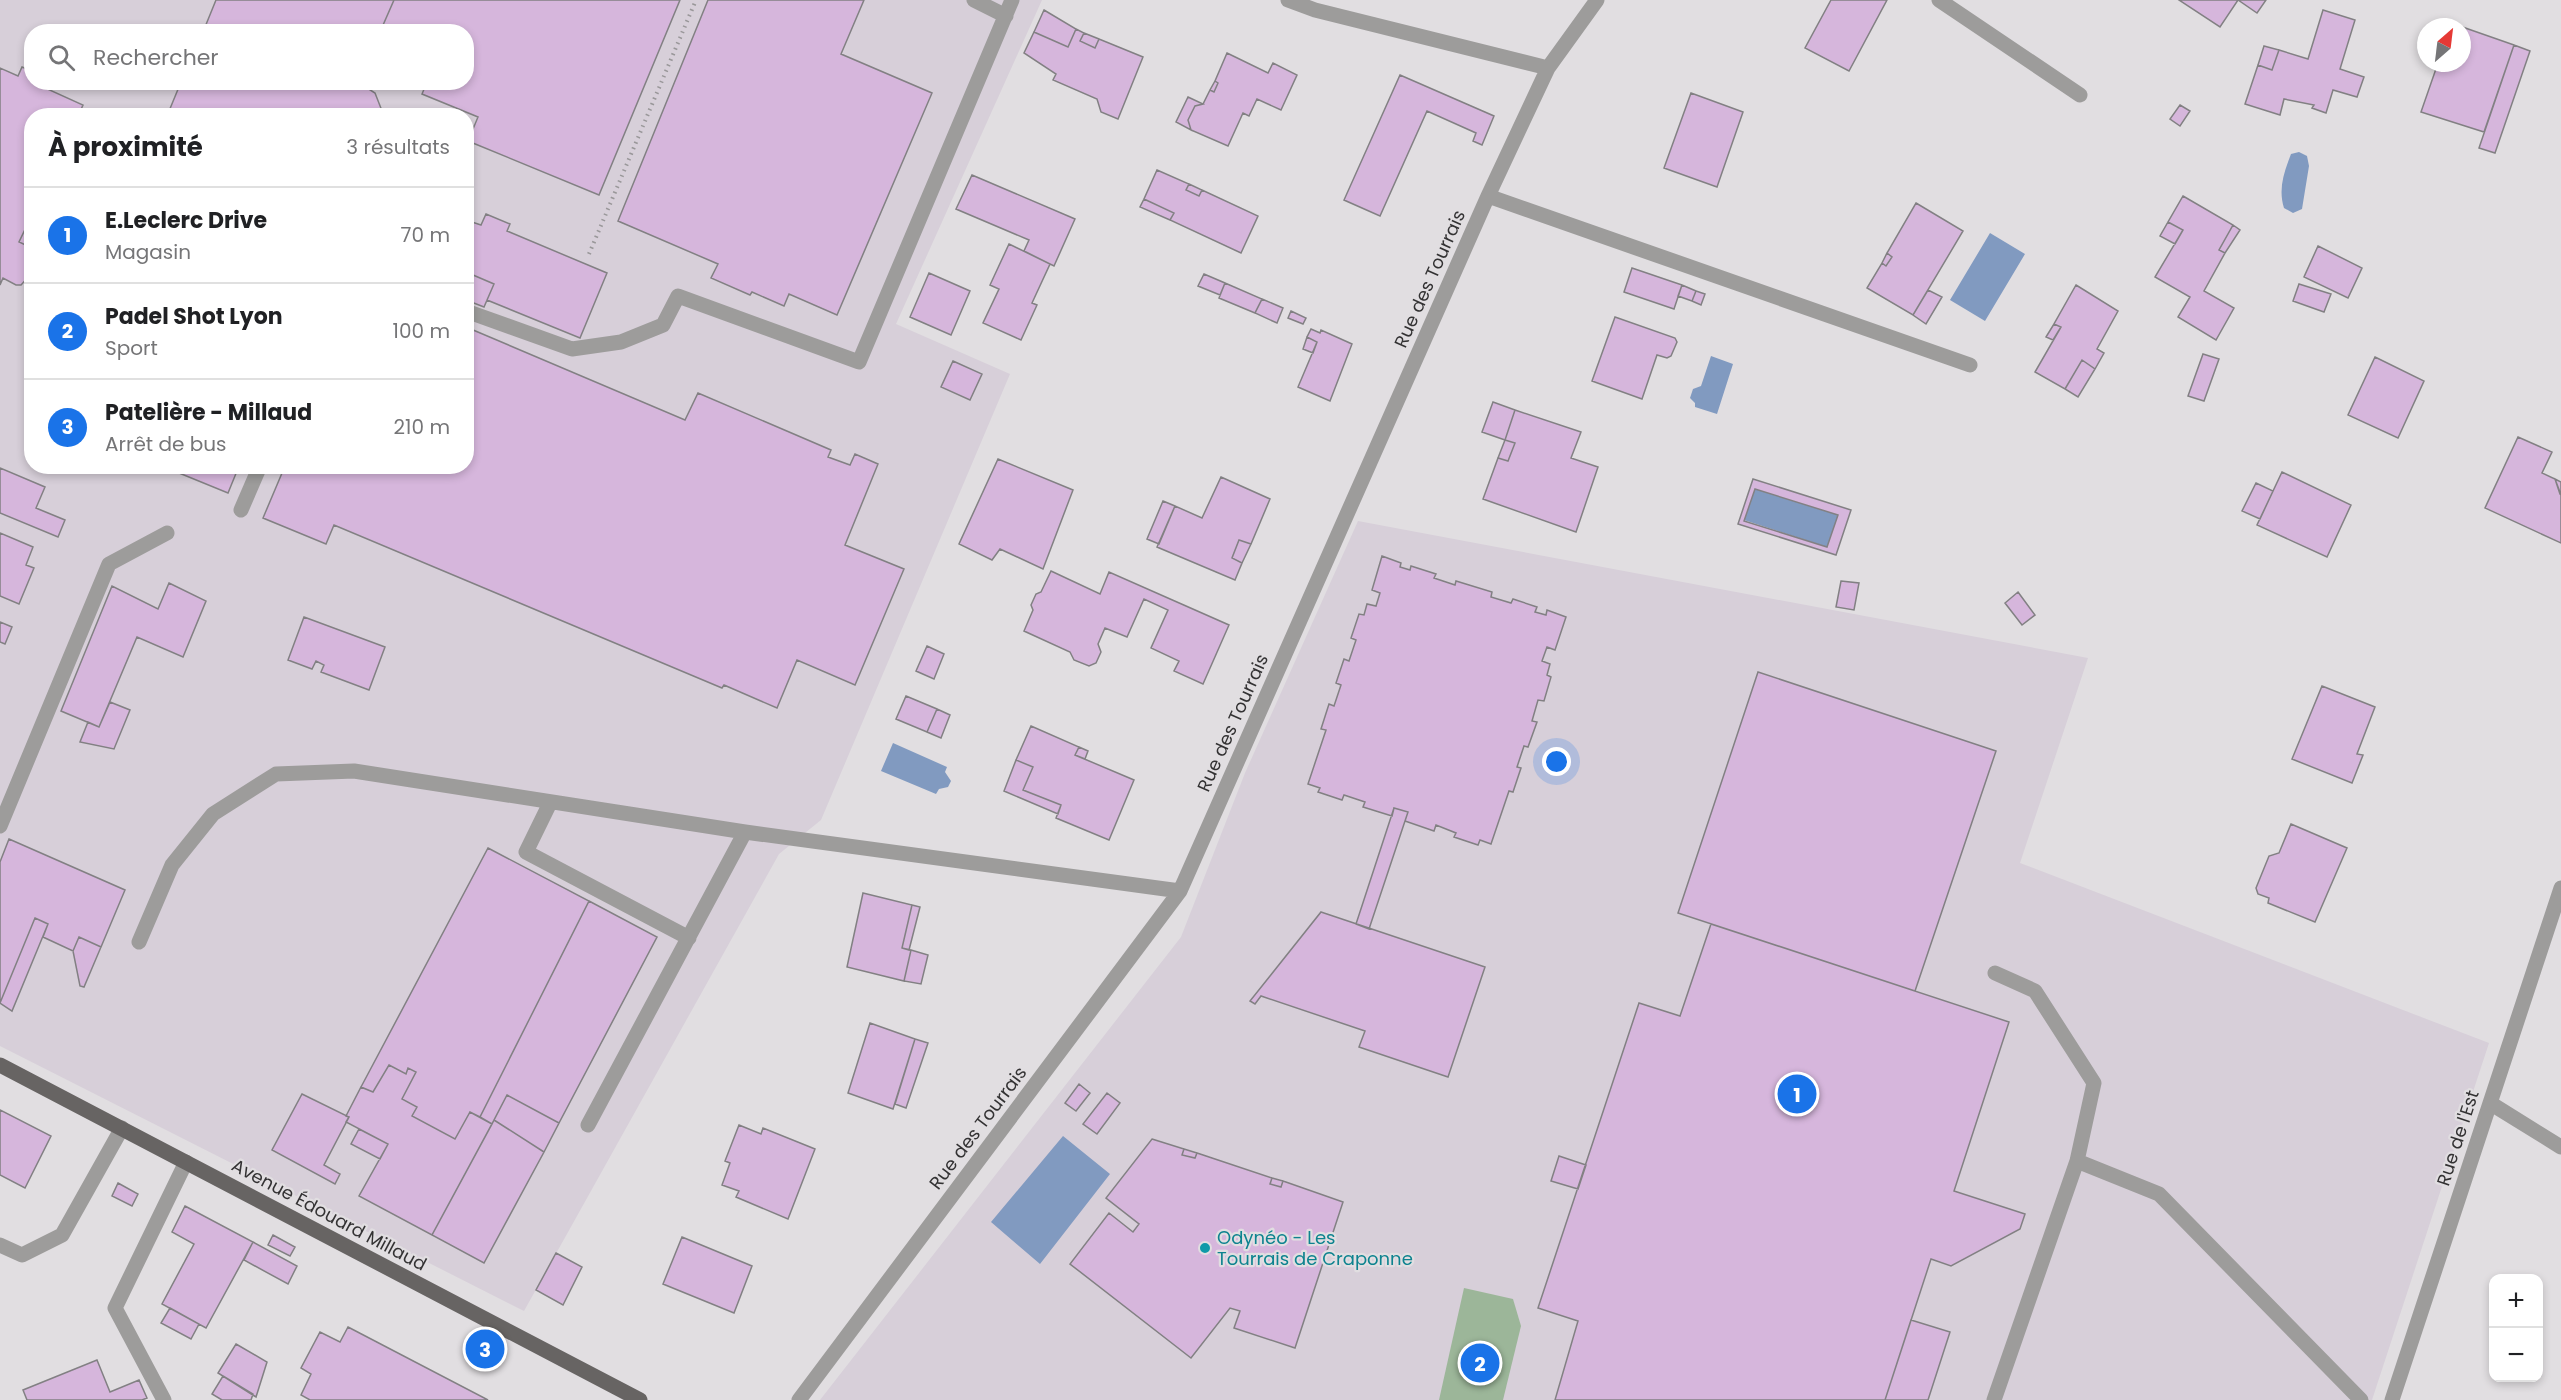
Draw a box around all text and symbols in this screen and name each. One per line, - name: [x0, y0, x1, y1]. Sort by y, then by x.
- north arrow: [2417, 18, 2471, 72]
- search box: [24, 24, 474, 90]
- icon: search: [45, 41, 78, 74]
- text: Rechercher: [93, 42, 219, 73]
- text: À proximité: [48, 129, 203, 165]
- text: 3 résultats: [346, 133, 450, 161]
- text: E.Leclerc Drive: [105, 205, 267, 236]
- street label: Rue des Tourrais: [1388, 206, 1471, 352]
- text: 1: [64, 221, 71, 249]
- text: 70 m: [401, 221, 450, 249]
- text: Magasin: [105, 238, 191, 266]
- text: Padel Shot Lyon: [105, 301, 283, 332]
- text: 2: [62, 317, 73, 345]
- text: 100 m: [393, 317, 450, 345]
- text: Sport: [105, 334, 158, 362]
- text: Patelière - Millaud: [105, 397, 312, 428]
- text: 3: [61, 413, 74, 441]
- text: 210 m: [394, 413, 450, 441]
- text: Arrêt de bus: [105, 430, 226, 458]
- street label: Rue des Tourrais: [1191, 650, 1274, 796]
- your location: [1542, 747, 1571, 776]
- street label: Rue des Tourrais: [923, 1061, 1032, 1194]
- pin: 1: [1778, 1072, 1816, 1116]
- street label: Rue de l'Est: [2430, 1087, 2485, 1189]
- street label: Avenue Édouard Millaud: [227, 1153, 431, 1277]
- place label: Odynéo - Les Tourrais de Craponne: [1217, 1225, 1413, 1271]
- marker: Odynéo - Les Tourrais de Craponne: [1198, 1241, 1212, 1255]
- map controls: [2489, 1274, 2543, 1382]
- button: +: [2489, 1274, 2543, 1328]
- pin: 3: [466, 1326, 504, 1372]
- button: −: [2489, 1328, 2543, 1382]
- pin: 2: [1460, 1340, 1500, 1386]

